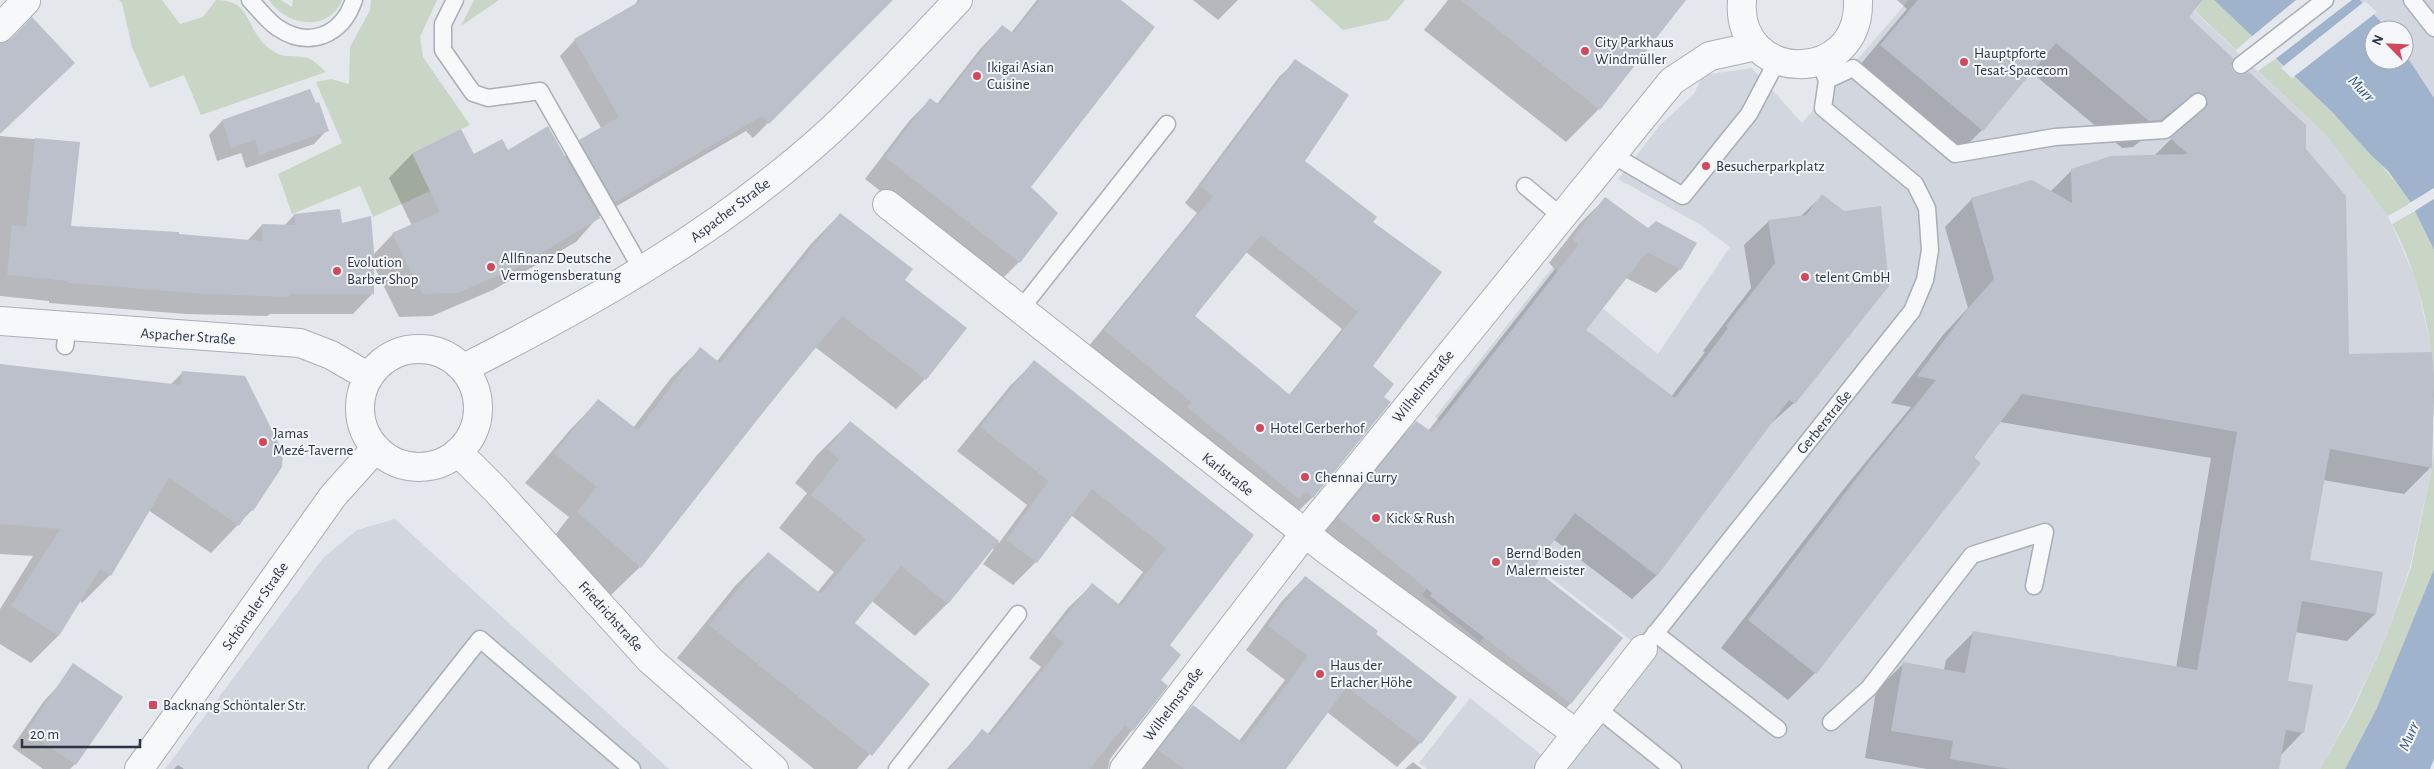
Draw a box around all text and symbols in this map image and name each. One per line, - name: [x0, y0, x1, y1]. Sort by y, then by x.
- north arrow: [2364, 20, 2414, 70]
- text: N: [2370, 33, 2386, 47]
- place label: City Parkhaus Windmüller: [1595, 35, 1674, 67]
- marker: City Parkhaus Windmüller: [1579, 45, 1591, 57]
- place label: Hauptpforte Tesat-Spacecom: [1974, 46, 2068, 78]
- marker: Hauptpforte Tesat-Spacecom: [1958, 56, 1970, 68]
- place label: Ikigai Asian Cuisine: [987, 60, 1054, 92]
- marker: Ikigai Asian Cuisine: [971, 70, 983, 82]
- water label: Murr: [2345, 72, 2378, 105]
- place label: Besucherparkplatz: [1716, 159, 1825, 174]
- marker: Besucherparkplatz: [1700, 160, 1712, 172]
- street label: Aspacher Straße: [688, 176, 773, 245]
- place label: Allfinanz Deutsche Vermögensberatung: [501, 251, 622, 283]
- place label: Evolution Barber Shop: [347, 255, 418, 287]
- marker: Allfinanz Deutsche Vermögensberatung: [485, 261, 497, 273]
- marker: Evolution Barber Shop: [331, 265, 343, 277]
- place label: telent GmbH: [1815, 270, 1890, 285]
- marker: telent GmbH: [1799, 271, 1811, 283]
- street label: Aspacher Straße: [140, 326, 236, 347]
- street label: Wilhelmstraße: [1390, 347, 1457, 425]
- street label: Gerberstraße: [1794, 388, 1855, 457]
- place label: Hotel Gerberhof: [1270, 421, 1366, 436]
- marker: Hotel Gerberhof: [1254, 422, 1266, 434]
- place label: Jamas Mezé-Taverne: [273, 426, 354, 458]
- marker: Jamas Mezé-Taverne: [257, 436, 269, 448]
- street label: Karlstraße: [1199, 450, 1256, 499]
- place label: Chennai Curry: [1315, 470, 1398, 485]
- marker: Chennai Curry: [1299, 471, 1311, 483]
- place label: Kick & Rush: [1386, 511, 1455, 526]
- marker: Kick & Rush: [1370, 512, 1382, 524]
- place label: Bernd Boden Malermeister: [1506, 546, 1585, 578]
- marker: Bernd Boden Malermeister: [1490, 556, 1502, 568]
- street label: Schöntaler Straße: [220, 559, 291, 653]
- street label: Friedrichstraße: [575, 578, 646, 654]
- place label: Haus der Erlacher Höhe: [1330, 658, 1412, 690]
- street label: Wilhelmstraße: [1141, 664, 1206, 744]
- marker: Haus der Erlacher Höhe: [1314, 668, 1326, 680]
- place label: Backnang Schöntaler Str.: [163, 698, 306, 713]
- marker: Backnang Schöntaler Str.: [147, 699, 159, 711]
- scale bar: [22, 716, 140, 748]
- water label: Murr: [2396, 719, 2422, 753]
- text: 20 m: [30, 727, 59, 742]

